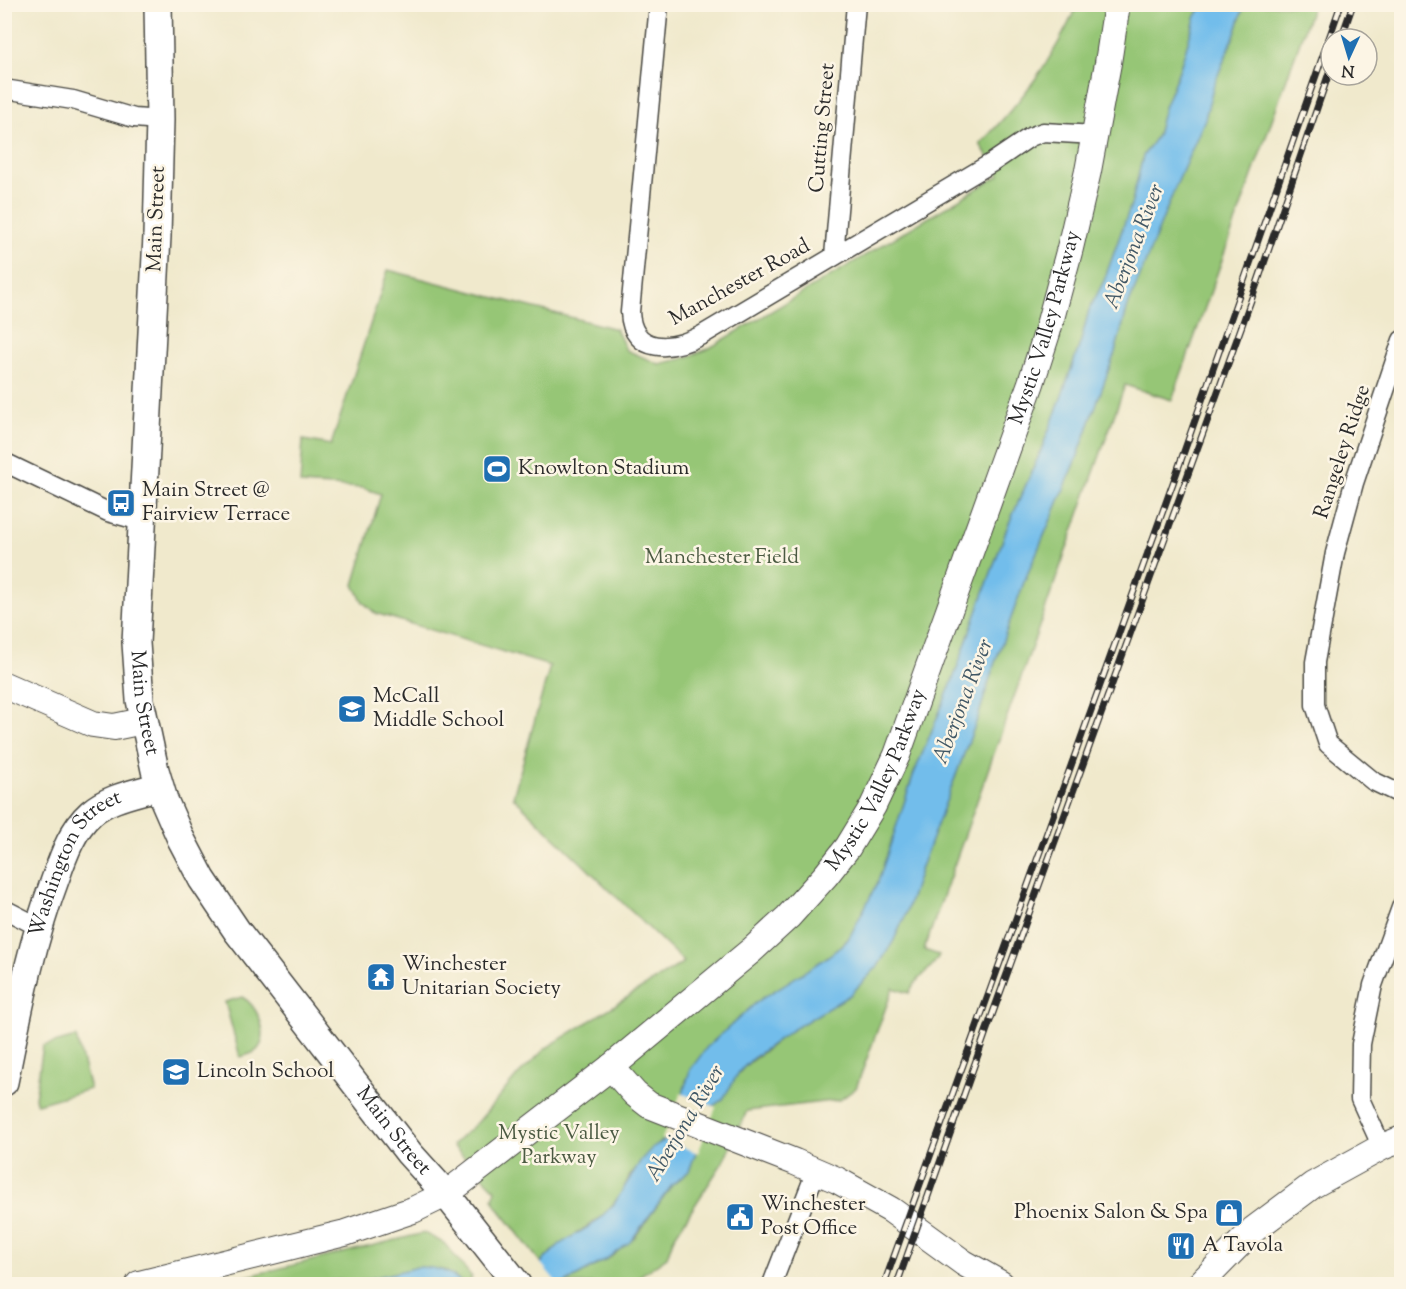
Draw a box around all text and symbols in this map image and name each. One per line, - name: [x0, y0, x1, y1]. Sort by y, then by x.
- north arrow: [1319, 27, 1379, 87]
- text: N: [1341, 58, 1355, 81]
- street label: Cutting Street: [802, 62, 844, 194]
- street label: Main Street: [140, 165, 174, 273]
- water label: Aberjona River: [1096, 180, 1174, 314]
- street label: Mystic Valley Parkway: [1002, 227, 1089, 429]
- street label: Manchester Road: [664, 232, 816, 334]
- street label: Rangeley Ridge: [1307, 381, 1379, 523]
- sports icon: Knowlton Stadium: [481, 453, 513, 485]
- place label: Knowlton Stadium: [518, 454, 689, 484]
- place label: Main Street @ Fairview Terrace: [142, 476, 290, 530]
- bus stop icon: Main Street @ Fairview Terrace: [105, 487, 137, 519]
- park label: Manchester Field: [645, 543, 799, 573]
- water label: Aberjona River: [925, 635, 1003, 769]
- street label: Main Street: [122, 649, 166, 758]
- place label: McCall Middle School: [373, 682, 504, 736]
- street label: Mystic Valley Parkway: [819, 684, 935, 878]
- school or university icon: McCall Middle School: [336, 693, 368, 725]
- street label: Washington Street: [22, 783, 126, 941]
- place label: Winchester Unitarian Society: [402, 950, 562, 1004]
- temple icon: Winchester Unitarian Society: [365, 961, 397, 993]
- school or university icon: Lincoln School: [160, 1056, 192, 1088]
- place label: Lincoln School: [197, 1057, 334, 1087]
- water label: Aberjona River: [638, 1059, 734, 1189]
- street label: Main Street: [348, 1081, 438, 1182]
- park label: Mystic Valley Parkway: [498, 1119, 620, 1173]
- place label: Winchester Post Office: [761, 1190, 866, 1244]
- shop icon: Phoenix Salon & Spa: [1213, 1197, 1245, 1229]
- place label: Phoenix Salon & Spa: [1014, 1198, 1208, 1228]
- public building icon: Winchester Post Office: [724, 1201, 756, 1233]
- restaurant icon: A Tavola: [1165, 1230, 1197, 1262]
- place label: A Tavola: [1202, 1231, 1283, 1261]

